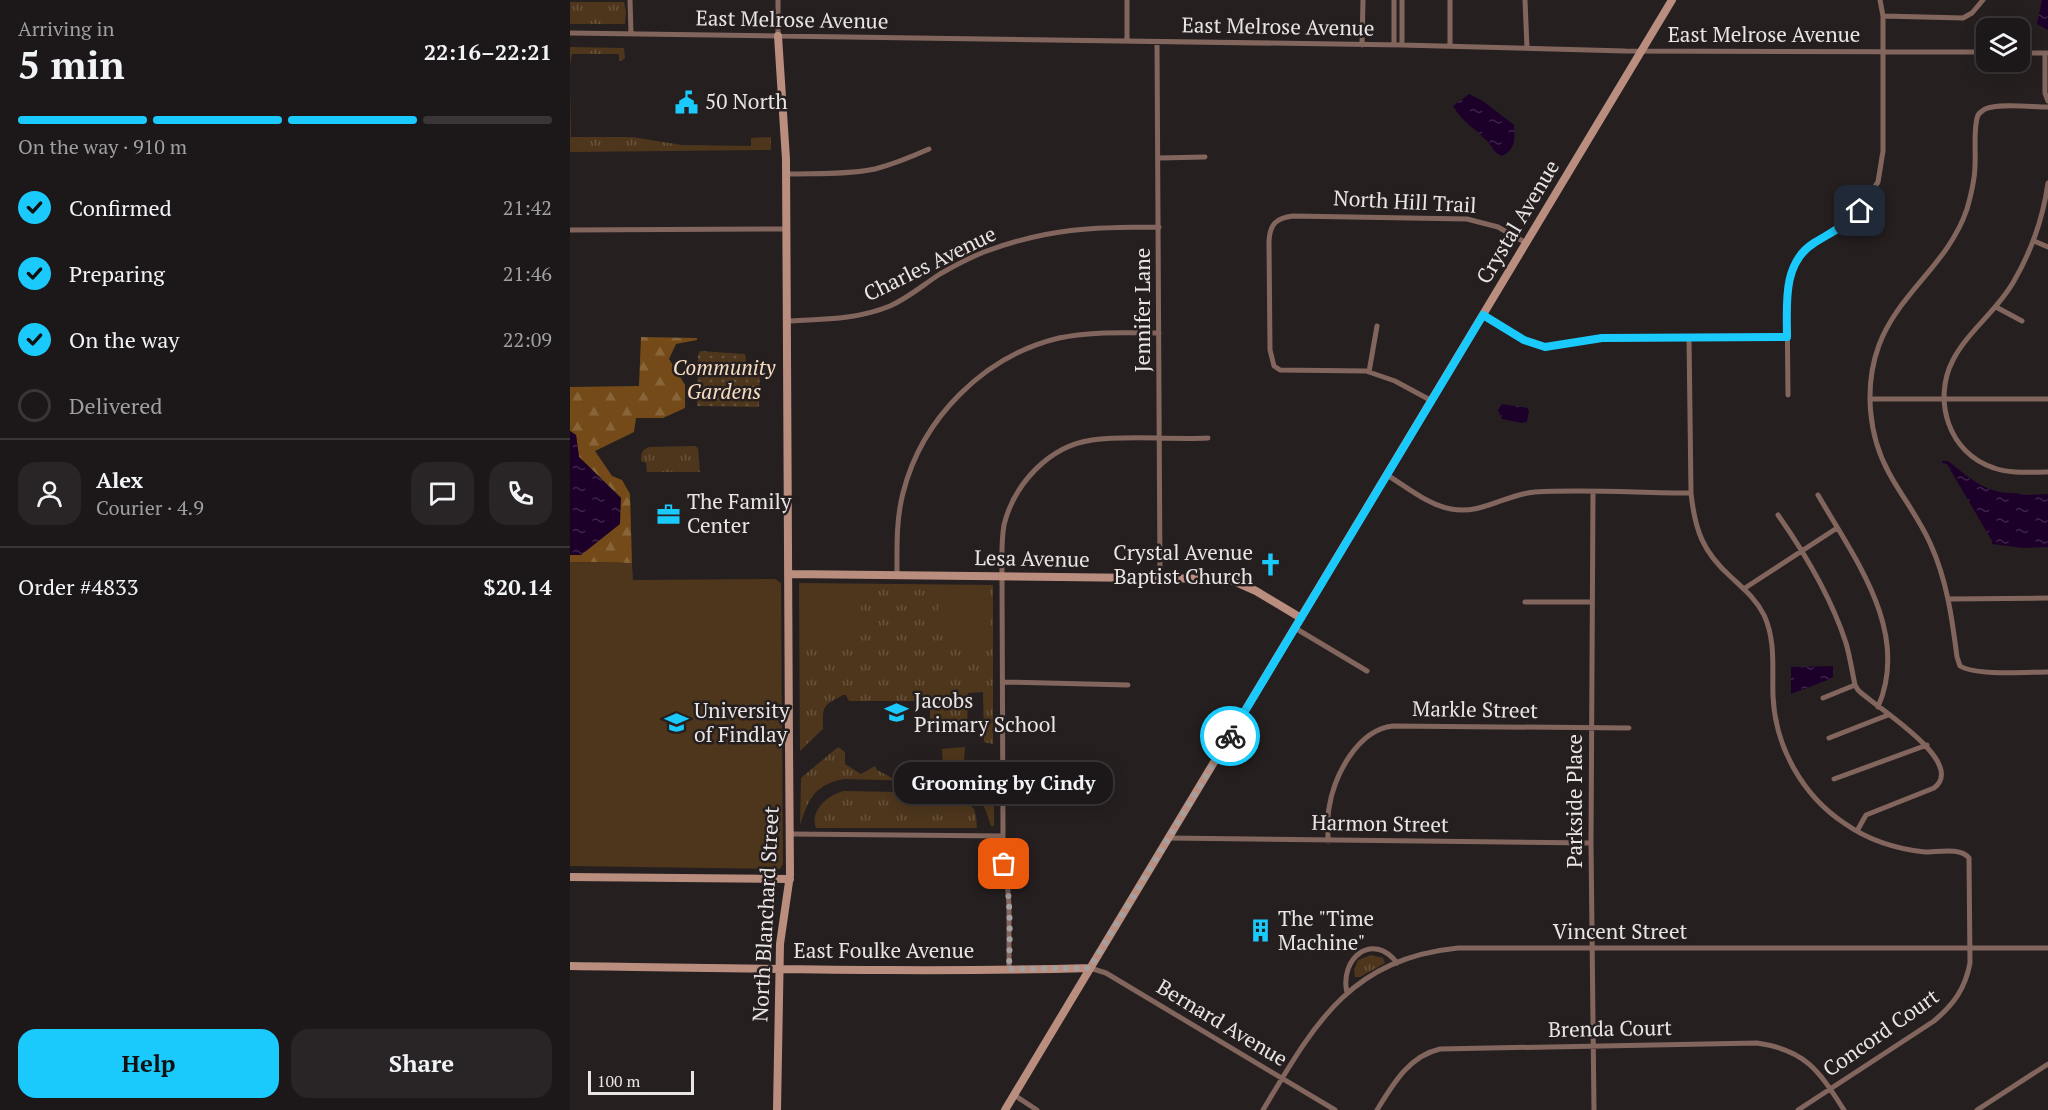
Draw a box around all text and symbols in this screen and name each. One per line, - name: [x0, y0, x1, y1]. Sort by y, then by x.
- street label: East Melrose Avenue: [695, 3, 889, 35]
- street label: East Melrose Avenue: [1181, 10, 1375, 42]
- text: Arriving in: [18, 15, 114, 42]
- map controls: [1976, 18, 2030, 72]
- button: layers: [1976, 18, 2030, 72]
- street label: East Melrose Avenue: [1668, 20, 1860, 48]
- text: 22:16–22:21: [424, 37, 552, 66]
- text: 5 min: [18, 38, 125, 90]
- place label: 50 North: [705, 87, 788, 115]
- public building icon: 50 North: [674, 89, 700, 115]
- text: On the way · 910 m: [18, 133, 187, 160]
- street label: Crystal Avenue: [1469, 154, 1565, 289]
- street label: North Hill Trail: [1333, 183, 1477, 219]
- pin: [1834, 185, 1885, 236]
- icon: check: [18, 191, 51, 224]
- text: Confirmed: [69, 193, 172, 222]
- text: 21:42: [503, 194, 552, 221]
- icon: home: [1843, 194, 1876, 227]
- street label: Charles Avenue: [859, 219, 1000, 307]
- street label: Jennifer Lane: [1128, 248, 1156, 372]
- icon: check: [18, 257, 51, 290]
- text: Preparing: [69, 259, 165, 288]
- text: 21:46: [503, 260, 552, 287]
- icon: check: [18, 323, 51, 356]
- text: On the way: [69, 325, 179, 354]
- text: 22:09: [503, 326, 552, 353]
- park label: Community Gardens: [673, 353, 776, 405]
- text: Delivered: [69, 391, 162, 420]
- button: person: [18, 462, 81, 525]
- button: chat: [411, 462, 474, 525]
- button: phone: [489, 462, 552, 525]
- text: Alex: [96, 465, 143, 494]
- place label: The Family Center: [687, 487, 792, 539]
- text: Courier · 4.9: [96, 494, 204, 521]
- office icon: The Family Center: [656, 501, 682, 527]
- place label: Crystal Avenue Baptist Church: [1113, 538, 1253, 590]
- street label: Lesa Avenue: [974, 543, 1090, 573]
- church icon: Crystal Avenue Baptist Church: [1258, 552, 1284, 578]
- text: Order #4833: [18, 572, 138, 601]
- text: $20.14: [483, 572, 552, 601]
- place label: Jacobs Primary School: [914, 686, 1057, 738]
- street label: Markle Street: [1412, 694, 1538, 724]
- place label: University of Findlay: [694, 696, 790, 748]
- school or university icon: Jacobs Primary School: [883, 700, 909, 726]
- courier: [1200, 706, 1260, 766]
- school or university icon: University of Findlay: [663, 710, 689, 736]
- icon: bike: [1214, 720, 1247, 753]
- street label: Parkside Place: [1560, 734, 1588, 868]
- callout: Grooming by Cindy: [894, 762, 1114, 804]
- text: Grooming by Cindy: [912, 769, 1095, 796]
- street label: North Blanchard Street: [745, 805, 785, 1023]
- street label: Harmon Street: [1311, 808, 1449, 838]
- pin: [978, 838, 1029, 889]
- icon: bag: [987, 847, 1020, 880]
- place label: The "Time Machine": [1278, 904, 1374, 956]
- street label: Vincent Street: [1553, 917, 1687, 945]
- building icon: The "Time Machine": [1247, 918, 1273, 944]
- street label: East Foulke Avenue: [794, 936, 974, 964]
- street label: Bernard Avenue: [1152, 972, 1293, 1072]
- street label: Concord Court: [1817, 982, 1944, 1083]
- street label: Brenda Court: [1548, 1013, 1672, 1043]
- button: Help: [18, 1029, 279, 1098]
- button: Share: [291, 1029, 552, 1098]
- scale bar: [588, 1068, 694, 1096]
- text: 100 m: [597, 1070, 640, 1092]

